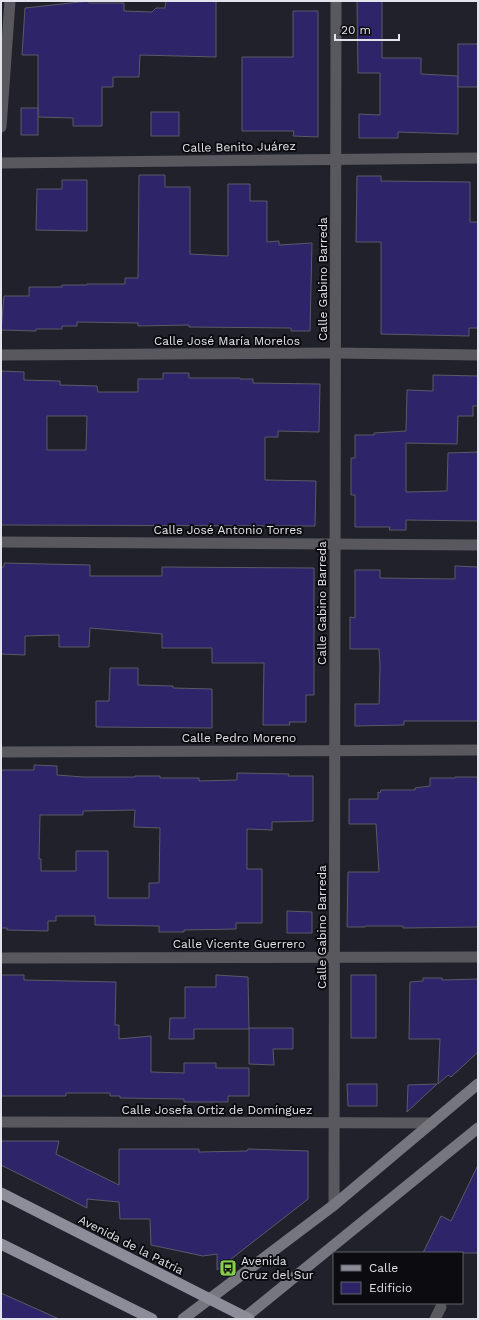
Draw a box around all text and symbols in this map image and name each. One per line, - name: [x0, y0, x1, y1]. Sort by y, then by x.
- scale bar: [335, 16, 399, 42]
- text: 20 m: [341, 23, 371, 37]
- street label: Calle Benito Juárez: [182, 139, 296, 155]
- street label: Calle Gabino Barreda: [316, 217, 330, 341]
- street label: Calle José María Morelos: [154, 334, 300, 348]
- street label: Calle José Antonio Torres: [154, 523, 302, 537]
- street label: Calle Gabino Barreda: [315, 541, 329, 665]
- street label: Calle Pedro Moreno: [182, 731, 296, 745]
- street label: Calle Gabino Barreda: [315, 865, 329, 989]
- street label: Calle Vicente Guerrero: [173, 937, 305, 951]
- street label: Calle Josefa Ortiz de Domínguez: [122, 1103, 312, 1117]
- street label: Avenida de la Patria: [76, 1212, 186, 1278]
- legend: [333, 1252, 463, 1304]
- place label: Avenida Cruz del Sur: [241, 1254, 314, 1282]
- bus stop icon: Avenida Cruz del Sur: [218, 1258, 238, 1278]
- text: Calle: [369, 1261, 398, 1275]
- text: Edificio: [369, 1281, 412, 1295]

